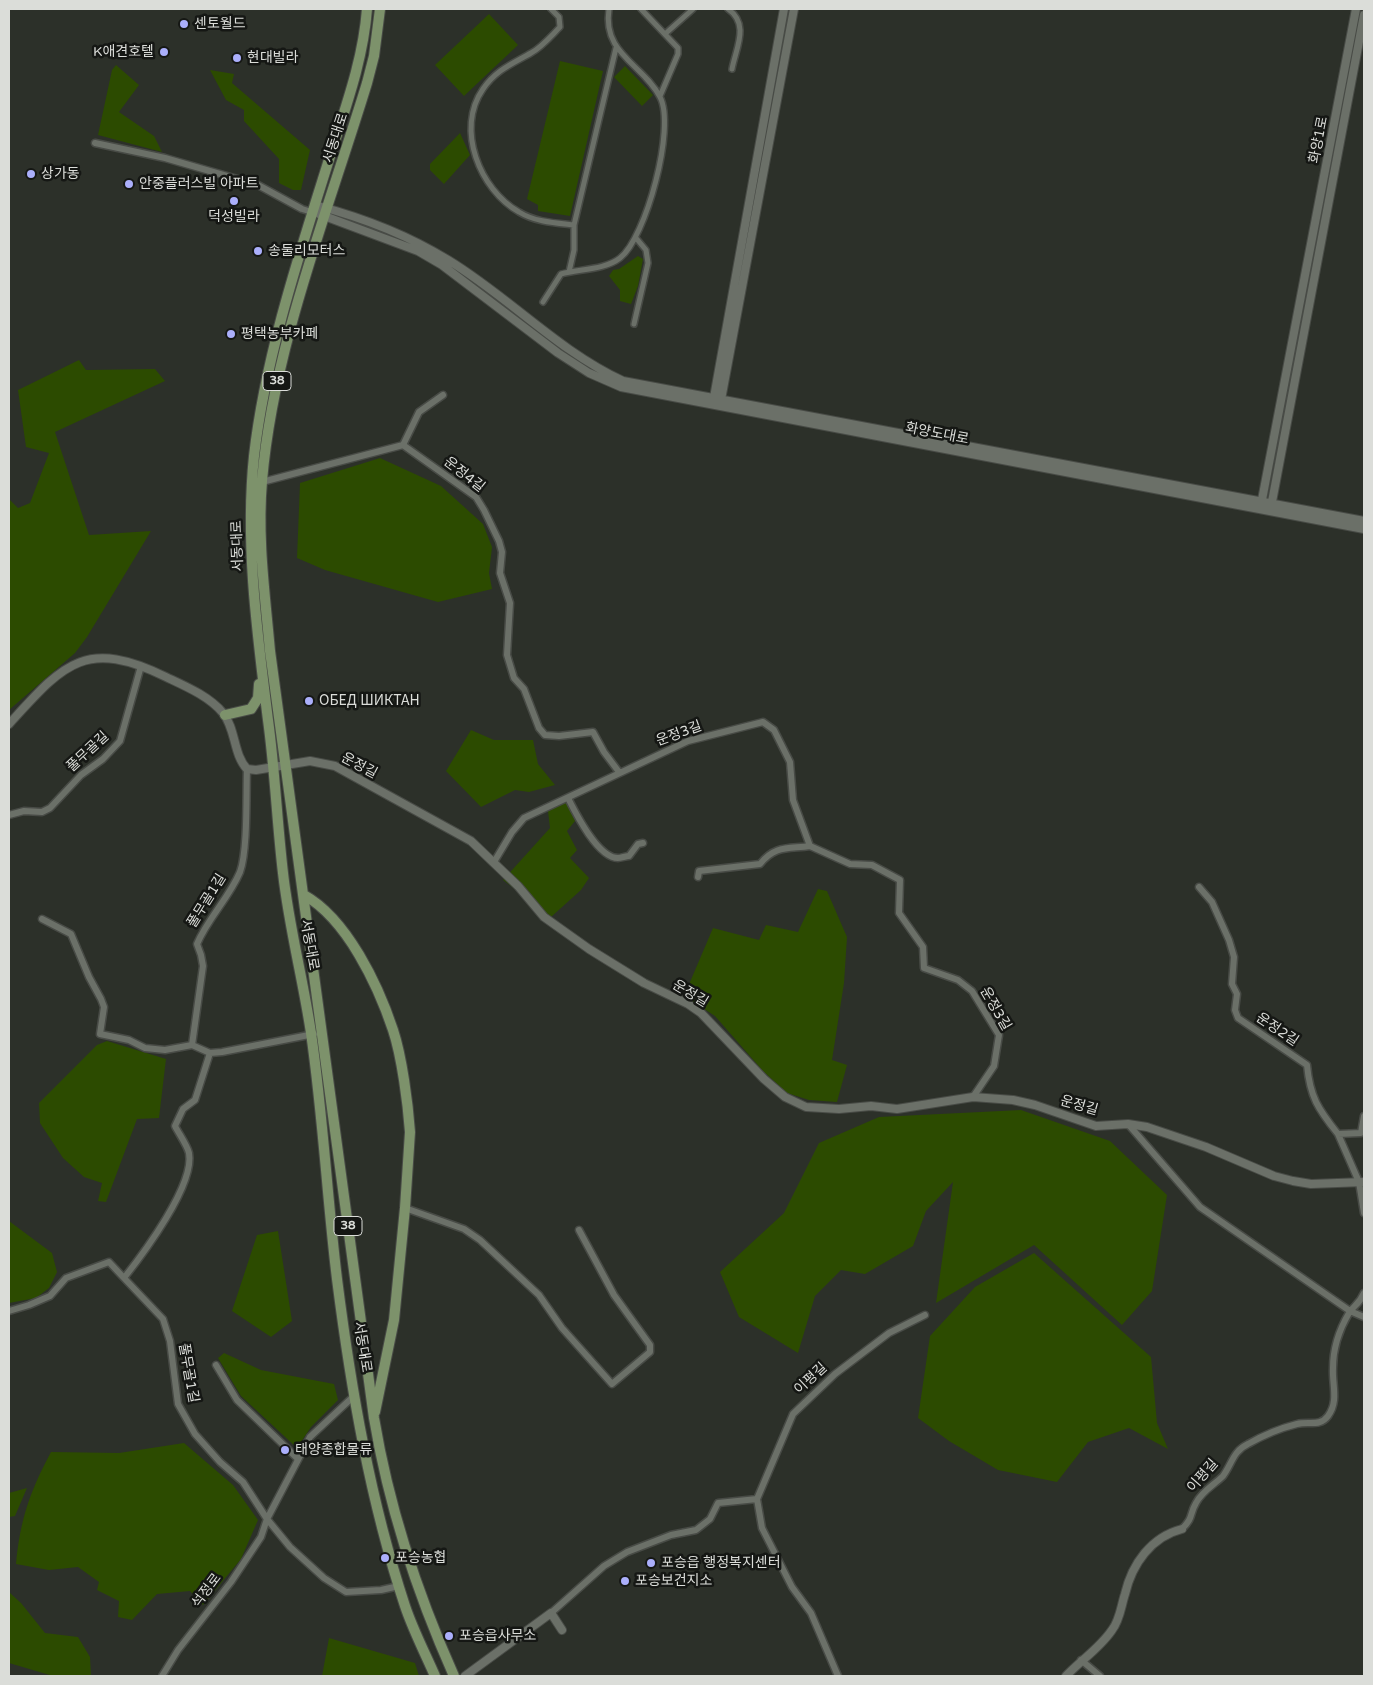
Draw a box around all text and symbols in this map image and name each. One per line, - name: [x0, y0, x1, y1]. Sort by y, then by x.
- place label: 센토월드: [194, 16, 246, 32]
- marker: 센토월드: [178, 18, 190, 30]
- place label: K애견호텔: [93, 44, 154, 60]
- marker: K애견호텔: [158, 46, 170, 58]
- place label: 현대빌라: [247, 50, 299, 66]
- marker: 현대빌라: [231, 52, 243, 64]
- street label: 서동대로: [320, 111, 352, 165]
- street label: 화양1로: [1306, 115, 1332, 165]
- place label: 상가동: [41, 166, 80, 182]
- marker: 상가동: [25, 168, 37, 180]
- place label: 안중플러스빌 아파트: [139, 176, 259, 192]
- marker: 안중플러스빌 아파트: [123, 178, 135, 190]
- marker: 덕성빌라: [228, 195, 240, 207]
- place label: 덕성빌라: [208, 209, 260, 225]
- place label: 송둘리모터스: [268, 243, 345, 259]
- marker: 송둘리모터스: [252, 245, 264, 257]
- place label: 평택농부카페: [241, 326, 318, 342]
- marker: 평택농부카페: [225, 328, 237, 340]
- road number: 38: [263, 372, 291, 391]
- street label: 화양도대로: [904, 420, 970, 448]
- street label: 운정4길: [440, 454, 488, 496]
- street label: 서동대로: [229, 520, 247, 572]
- place label: ОБЕД ШИКТАН: [319, 693, 420, 709]
- marker: ОБЕД ШИКТАН: [303, 695, 315, 707]
- street label: 운정3길: [654, 718, 704, 750]
- street label: 풀무골길: [63, 728, 113, 776]
- street label: 운정길: [338, 750, 380, 782]
- street label: 풀무골1길: [184, 871, 230, 931]
- street label: 서동대로: [296, 918, 322, 972]
- street label: 운정길: [669, 977, 711, 1011]
- street label: 운정3길: [976, 984, 1014, 1034]
- street label: 운정2길: [1253, 1010, 1301, 1050]
- street label: 운정길: [1058, 1093, 1100, 1119]
- road number: 38: [334, 1216, 362, 1236]
- street label: 서동대로: [350, 1320, 374, 1374]
- street label: 풀무골1길: [174, 1342, 202, 1404]
- street label: 이평길: [791, 1360, 831, 1398]
- place label: 태양종합물류: [295, 1442, 372, 1458]
- marker: 태양종합물류: [279, 1444, 291, 1456]
- street label: 이평길: [1184, 1456, 1222, 1496]
- place label: 포승농협: [395, 1550, 447, 1566]
- marker: 포승농협: [379, 1552, 391, 1564]
- place label: 포승읍 행정복지센터: [661, 1555, 781, 1571]
- marker: 포승읍 행정복지센터: [645, 1557, 657, 1569]
- street label: 석정로: [189, 1571, 225, 1611]
- place label: 포승보건지소: [635, 1573, 712, 1589]
- marker: 포승보건지소: [619, 1575, 631, 1587]
- place label: 포승읍사무소: [459, 1628, 536, 1644]
- marker: 포승읍사무소: [443, 1630, 455, 1642]

